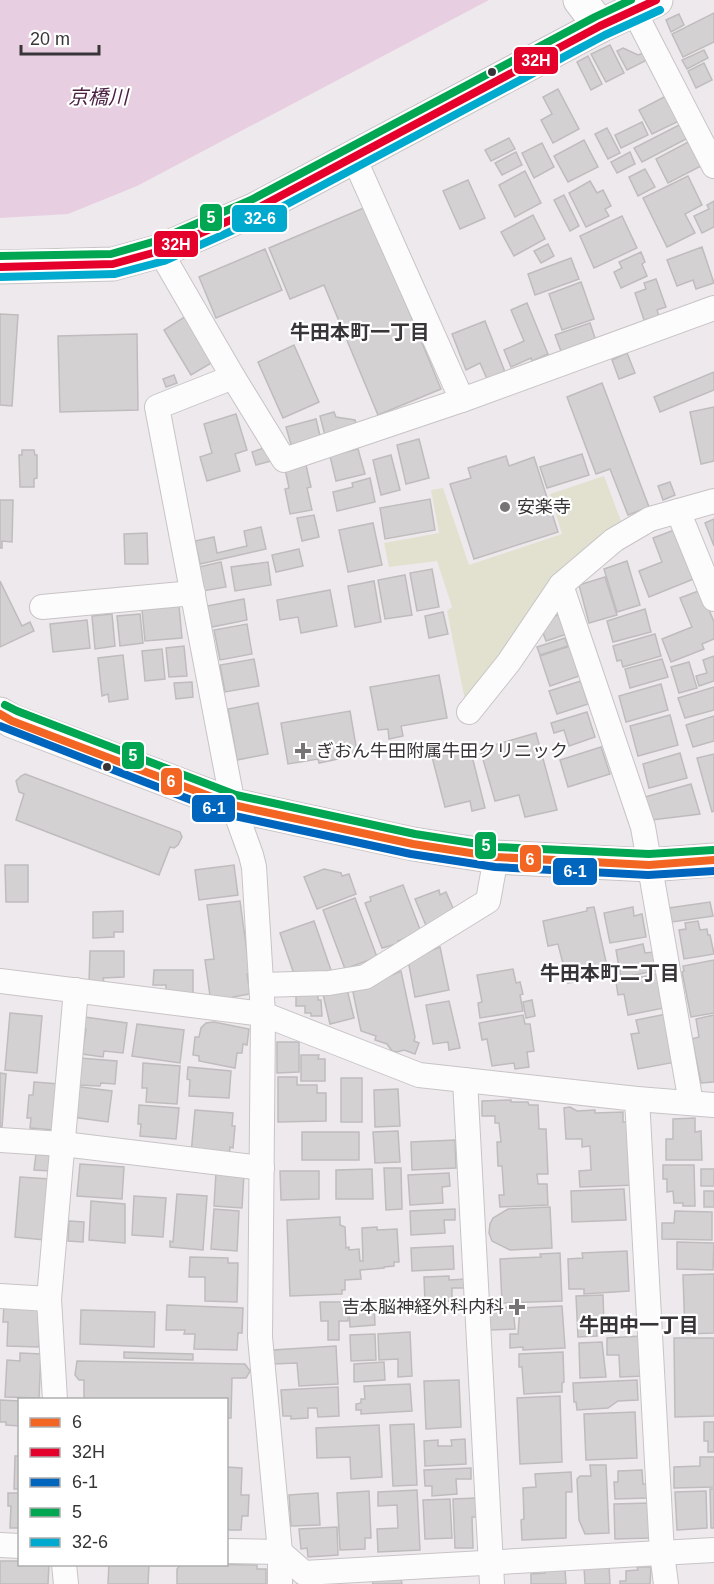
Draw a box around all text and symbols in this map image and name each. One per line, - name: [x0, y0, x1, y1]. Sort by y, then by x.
- scale bar: [21, 18, 99, 56]
- text: 20 m: [30, 29, 70, 49]
- line badge: 32H: [513, 46, 559, 75]
- text: 32H: [521, 52, 551, 69]
- unlabelled marker: [486, 66, 498, 78]
- water label: 京橋川: [68, 86, 130, 108]
- line badge: 5: [199, 203, 223, 232]
- line badge: 32-6: [231, 204, 288, 233]
- text: 5: [207, 209, 216, 226]
- text: 32-6: [244, 210, 276, 227]
- line badge: 32H: [153, 230, 199, 258]
- text: 32H: [161, 236, 191, 253]
- district label: 牛田本町一丁目: [290, 321, 430, 343]
- place label: 安楽寺: [517, 497, 571, 517]
- marker: 安楽寺: [498, 500, 512, 514]
- line badge: 5: [121, 741, 145, 770]
- place label: ぎおん牛田附属牛田クリニック: [316, 741, 568, 761]
- marker: ぎおん牛田附属牛田クリニック: [294, 742, 312, 760]
- text: 5: [129, 747, 138, 764]
- unlabelled marker: [101, 761, 113, 773]
- line badge: 6: [160, 767, 183, 796]
- text: 6: [167, 773, 176, 790]
- line badge: 6-1: [191, 794, 236, 823]
- text: 6-1: [202, 800, 226, 817]
- line badge: 5: [474, 831, 497, 860]
- text: 5: [482, 837, 491, 854]
- line badge: 6: [519, 844, 542, 873]
- text: 6: [526, 851, 535, 868]
- line badge: 6-1: [552, 857, 598, 886]
- text: 6-1: [563, 863, 587, 880]
- district label: 牛田本町二丁目: [540, 962, 680, 984]
- place label: 吉本脳神経外科内科: [342, 1297, 504, 1317]
- marker: 吉本脳神経外科内科: [508, 1298, 526, 1316]
- district label: 牛田中一丁目: [579, 1314, 699, 1336]
- legend: [18, 1398, 228, 1566]
- text: 6: [72, 1412, 82, 1432]
- text: 32H: [72, 1442, 105, 1462]
- text: 6-1: [72, 1472, 98, 1492]
- text: 5: [72, 1502, 82, 1522]
- text: 32-6: [72, 1532, 108, 1552]

